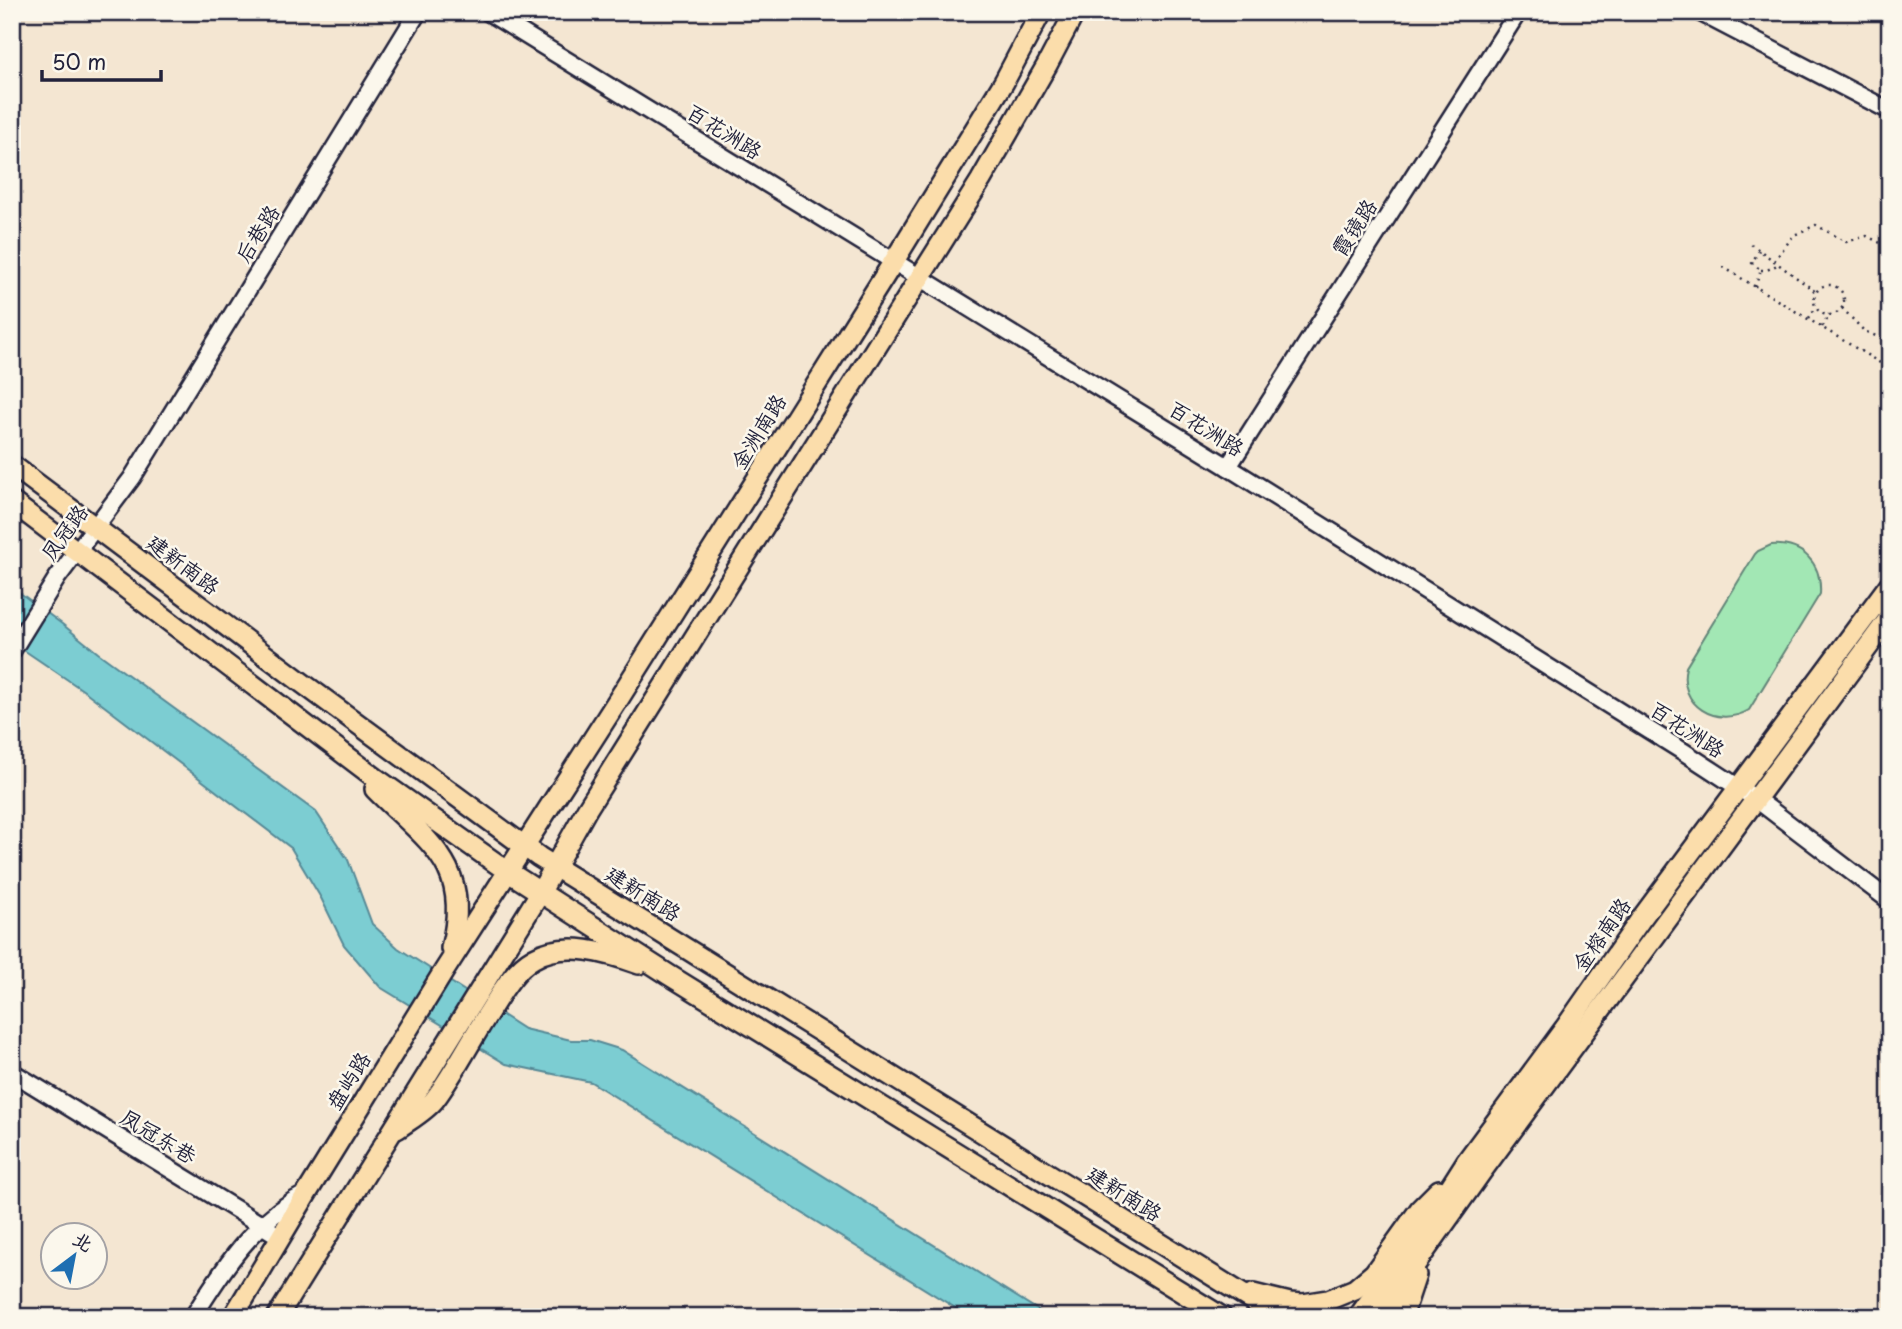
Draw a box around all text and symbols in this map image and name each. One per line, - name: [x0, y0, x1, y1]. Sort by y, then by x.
- scale bar: [42, 38, 161, 82]
- text: 50 m: [52, 45, 106, 77]
- street label: 百花洲路: [681, 94, 769, 166]
- street label: 霞镜路: [1323, 192, 1384, 262]
- street label: 后巷路: [226, 198, 287, 268]
- street label: 金洲南路: [721, 387, 793, 475]
- street label: 百花洲路: [1163, 391, 1251, 463]
- street label: 凤冠路: [32, 497, 95, 567]
- street label: 建新南路: [141, 525, 227, 601]
- street label: 百花洲路: [1644, 692, 1732, 765]
- street label: 建新南路: [600, 856, 688, 928]
- street label: 金榕南路: [1563, 890, 1638, 977]
- street label: 盘屿路: [317, 1045, 378, 1115]
- street label: 凤冠东巷: [115, 1100, 203, 1171]
- street label: 建新南路: [1081, 1156, 1169, 1228]
- north arrow: [38, 1220, 108, 1290]
- text: 北: [68, 1224, 99, 1258]

